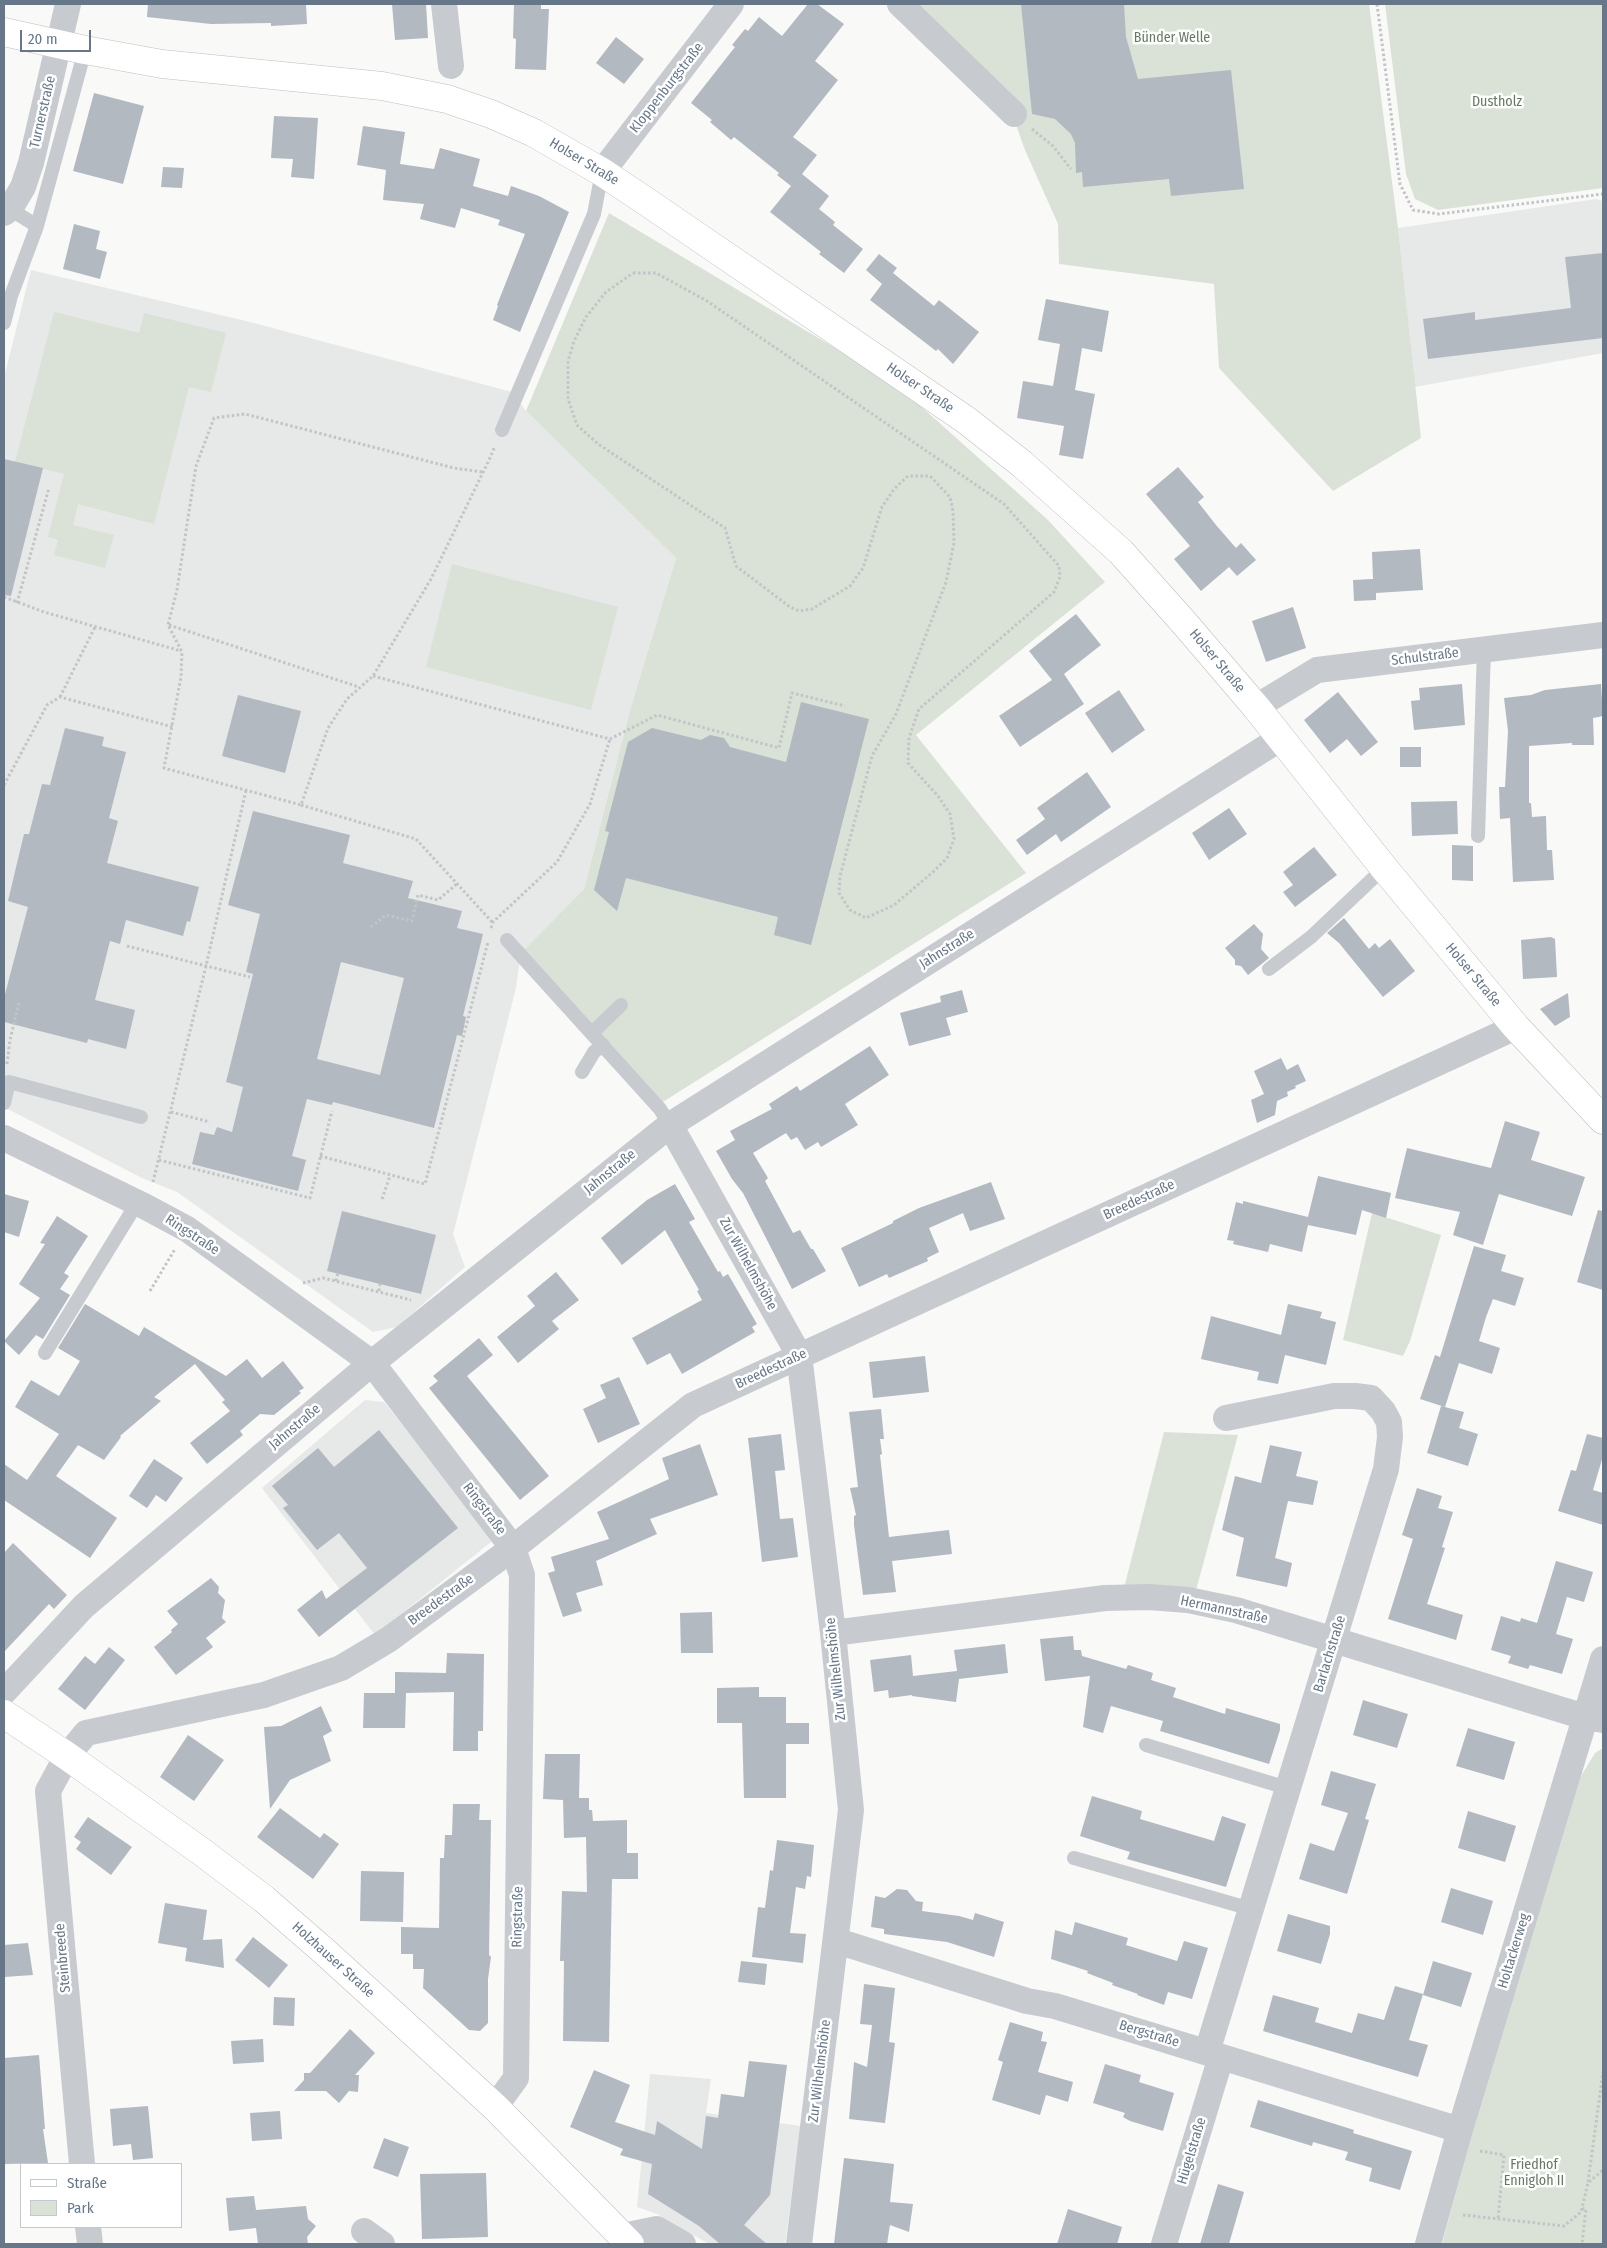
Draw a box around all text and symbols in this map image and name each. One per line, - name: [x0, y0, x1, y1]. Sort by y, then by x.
- scale bar: [22, 20, 94, 52]
- text: 20 m: [28, 30, 58, 48]
- park label: Bünder Welle: [1134, 30, 1210, 46]
- street label: Kloppenburgstraße: [627, 40, 707, 136]
- street label: Turnerstraße: [27, 74, 59, 150]
- park label: Dustholz: [1472, 94, 1522, 110]
- street label: Holser Straße: [546, 135, 622, 189]
- street label: Holser Straße: [883, 359, 957, 417]
- street label: Holser Straße: [1186, 626, 1248, 696]
- street label: Schulstraße: [1390, 645, 1460, 669]
- street label: Jahnstraße: [916, 926, 978, 972]
- street label: Holser Straße: [1442, 940, 1504, 1010]
- street label: Jahnstraße: [581, 1146, 639, 1198]
- street label: Breedestraße: [1101, 1176, 1177, 1224]
- street label: Ringstraße: [162, 1211, 222, 1259]
- street label: Zur Wilhelmshöhe: [716, 1215, 780, 1313]
- street label: Breedestraße: [733, 1345, 809, 1393]
- street label: Jahnstraße: [266, 1401, 324, 1453]
- street label: Ringstraße: [459, 1479, 509, 1539]
- street label: Breedestraße: [405, 1571, 477, 1629]
- street label: Hermannstraße: [1179, 1593, 1269, 1627]
- street label: Barlachstraße: [1310, 1614, 1350, 1694]
- street label: Zur Wilhelmshöhe: [822, 1617, 850, 1721]
- street label: Ringstraße: [509, 1886, 527, 1948]
- street label: Holtackerweg: [1495, 1911, 1533, 1991]
- street label: Holzhauser Straße: [288, 1919, 378, 2001]
- street label: Steinbreede: [52, 1923, 74, 1993]
- street label: Bergstraße: [1117, 2017, 1181, 2051]
- street label: Zur Wilhelmshöhe: [805, 2019, 835, 2123]
- street label: Hügelstraße: [1174, 2116, 1210, 2186]
- park label: Friedhof Ennigloh II: [1504, 2157, 1564, 2190]
- legend: [20, 2163, 182, 2228]
- text: Straße: [67, 2174, 107, 2192]
- text: Park: [67, 2199, 94, 2217]

